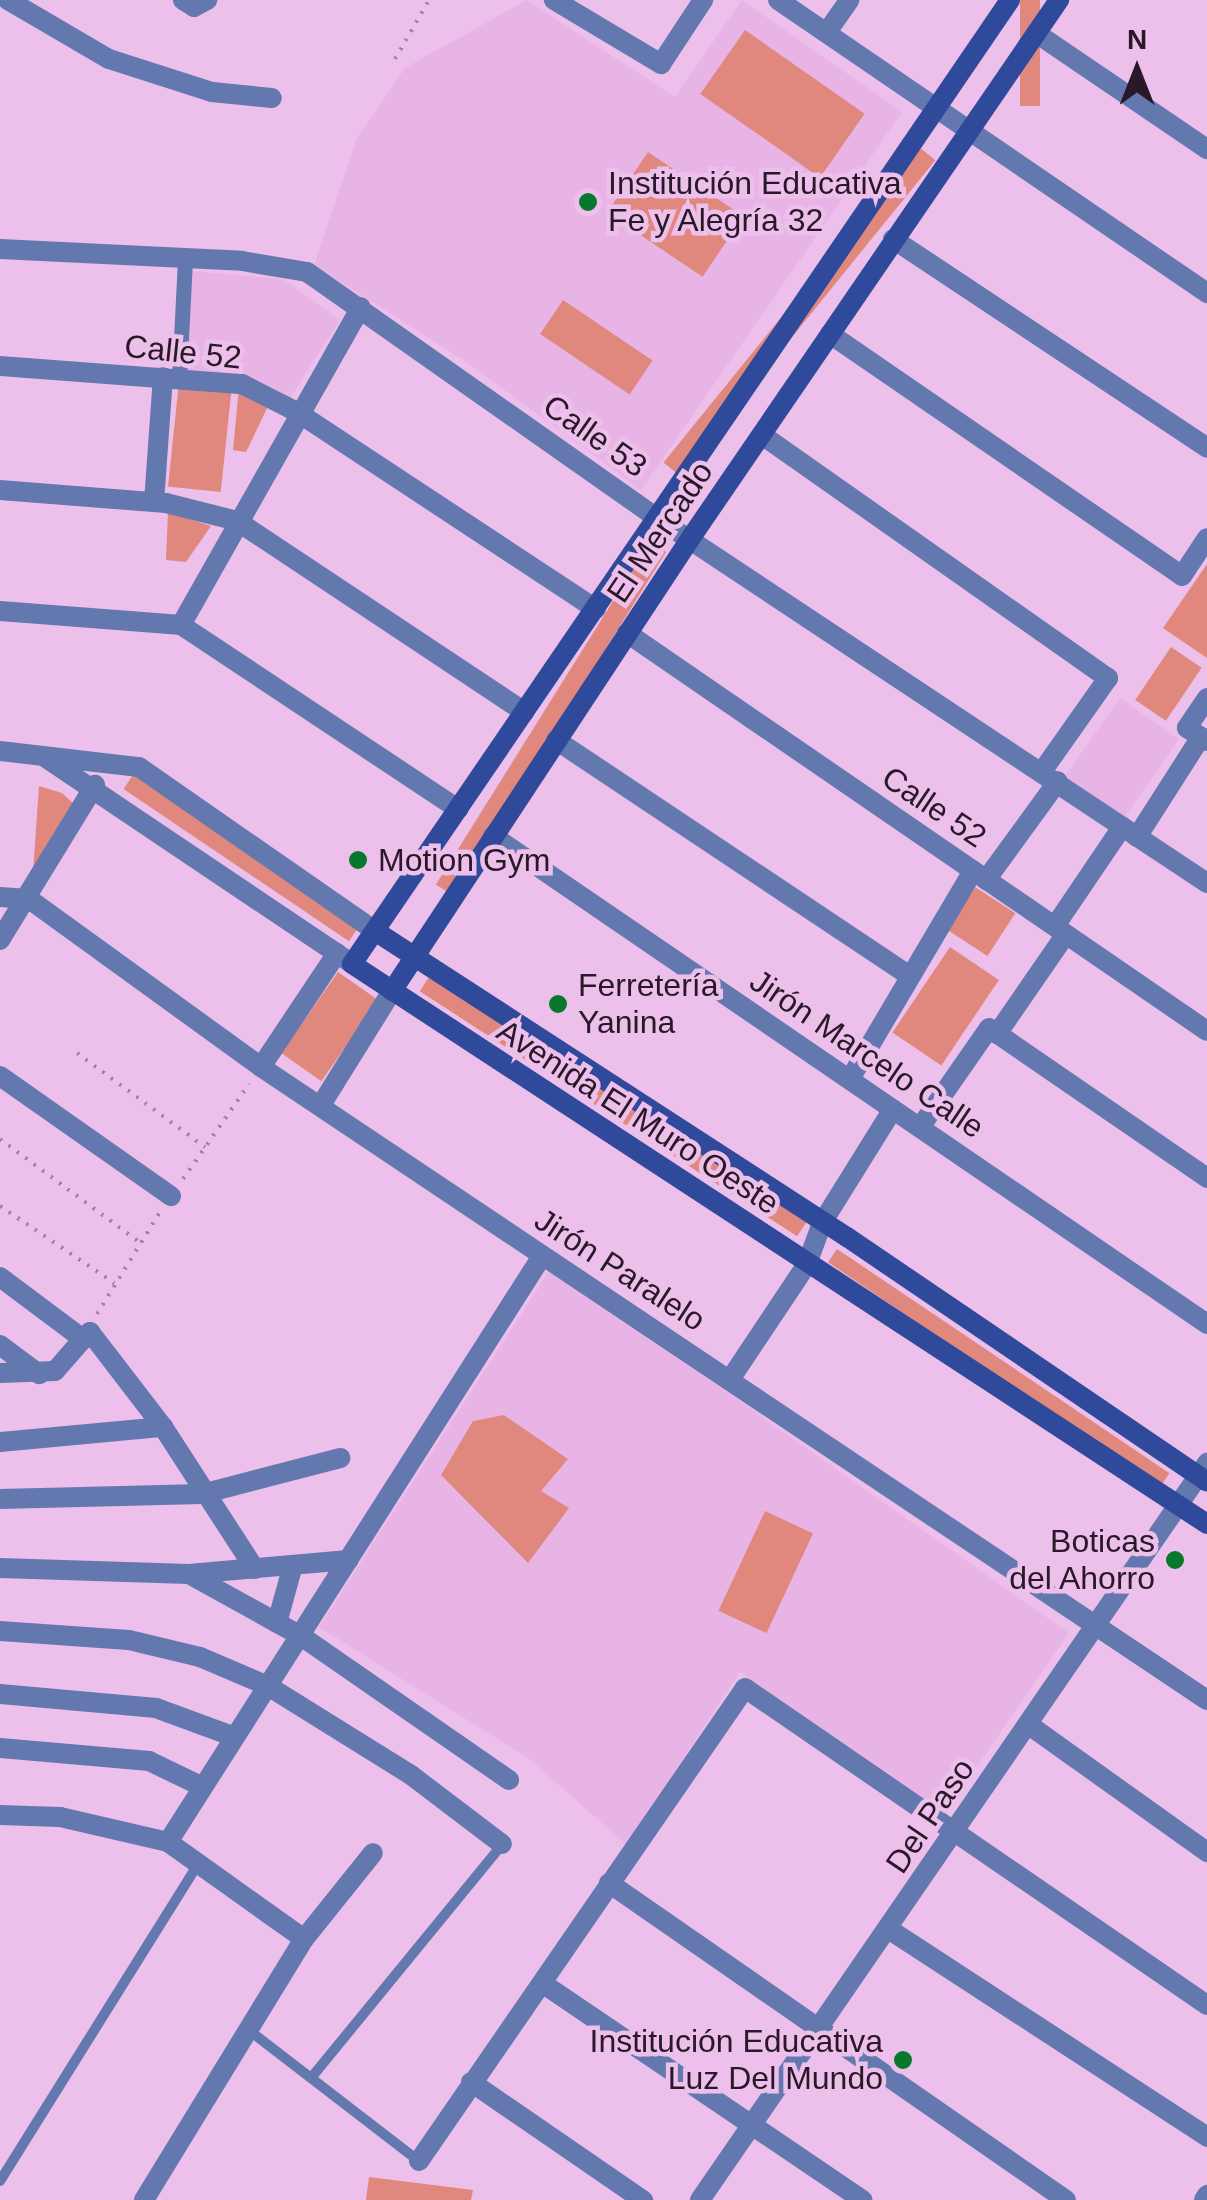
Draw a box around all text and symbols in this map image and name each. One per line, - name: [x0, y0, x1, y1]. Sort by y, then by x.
- north arrow: [1087, 20, 1187, 120]
- text: N: [1127, 24, 1147, 55]
- place label: Institución Educativa Fe y Alegría 32: [608, 165, 902, 240]
- marker: Institución Educativa Fe y Alegría 32: [577, 191, 599, 213]
- street label: Calle 52: [123, 327, 243, 377]
- street label: Calle 53: [536, 387, 654, 485]
- street label: El Mercado: [599, 454, 721, 610]
- street label: Calle 52: [875, 758, 993, 856]
- place label: Motion Gym: [378, 841, 550, 879]
- marker: Motion Gym: [347, 849, 369, 871]
- street label: Jirón Marcelo Calle: [743, 962, 991, 1146]
- place label: Ferretería Yanina: [578, 967, 718, 1042]
- marker: Ferretería Yanina: [547, 993, 569, 1015]
- street label: Avenida El Muro Oeste: [490, 1011, 786, 1223]
- street label: Jirón Paralelo: [527, 1201, 713, 1339]
- place label: Boticas del Ahorro: [1007, 1523, 1155, 1598]
- marker: Boticas del Ahorro: [1164, 1549, 1186, 1571]
- street label: Del Paso: [878, 1751, 982, 1881]
- place label: Institución Educativa Luz Del Mundo: [590, 2023, 883, 2098]
- marker: Institución Educativa Luz Del Mundo: [892, 2049, 914, 2071]

